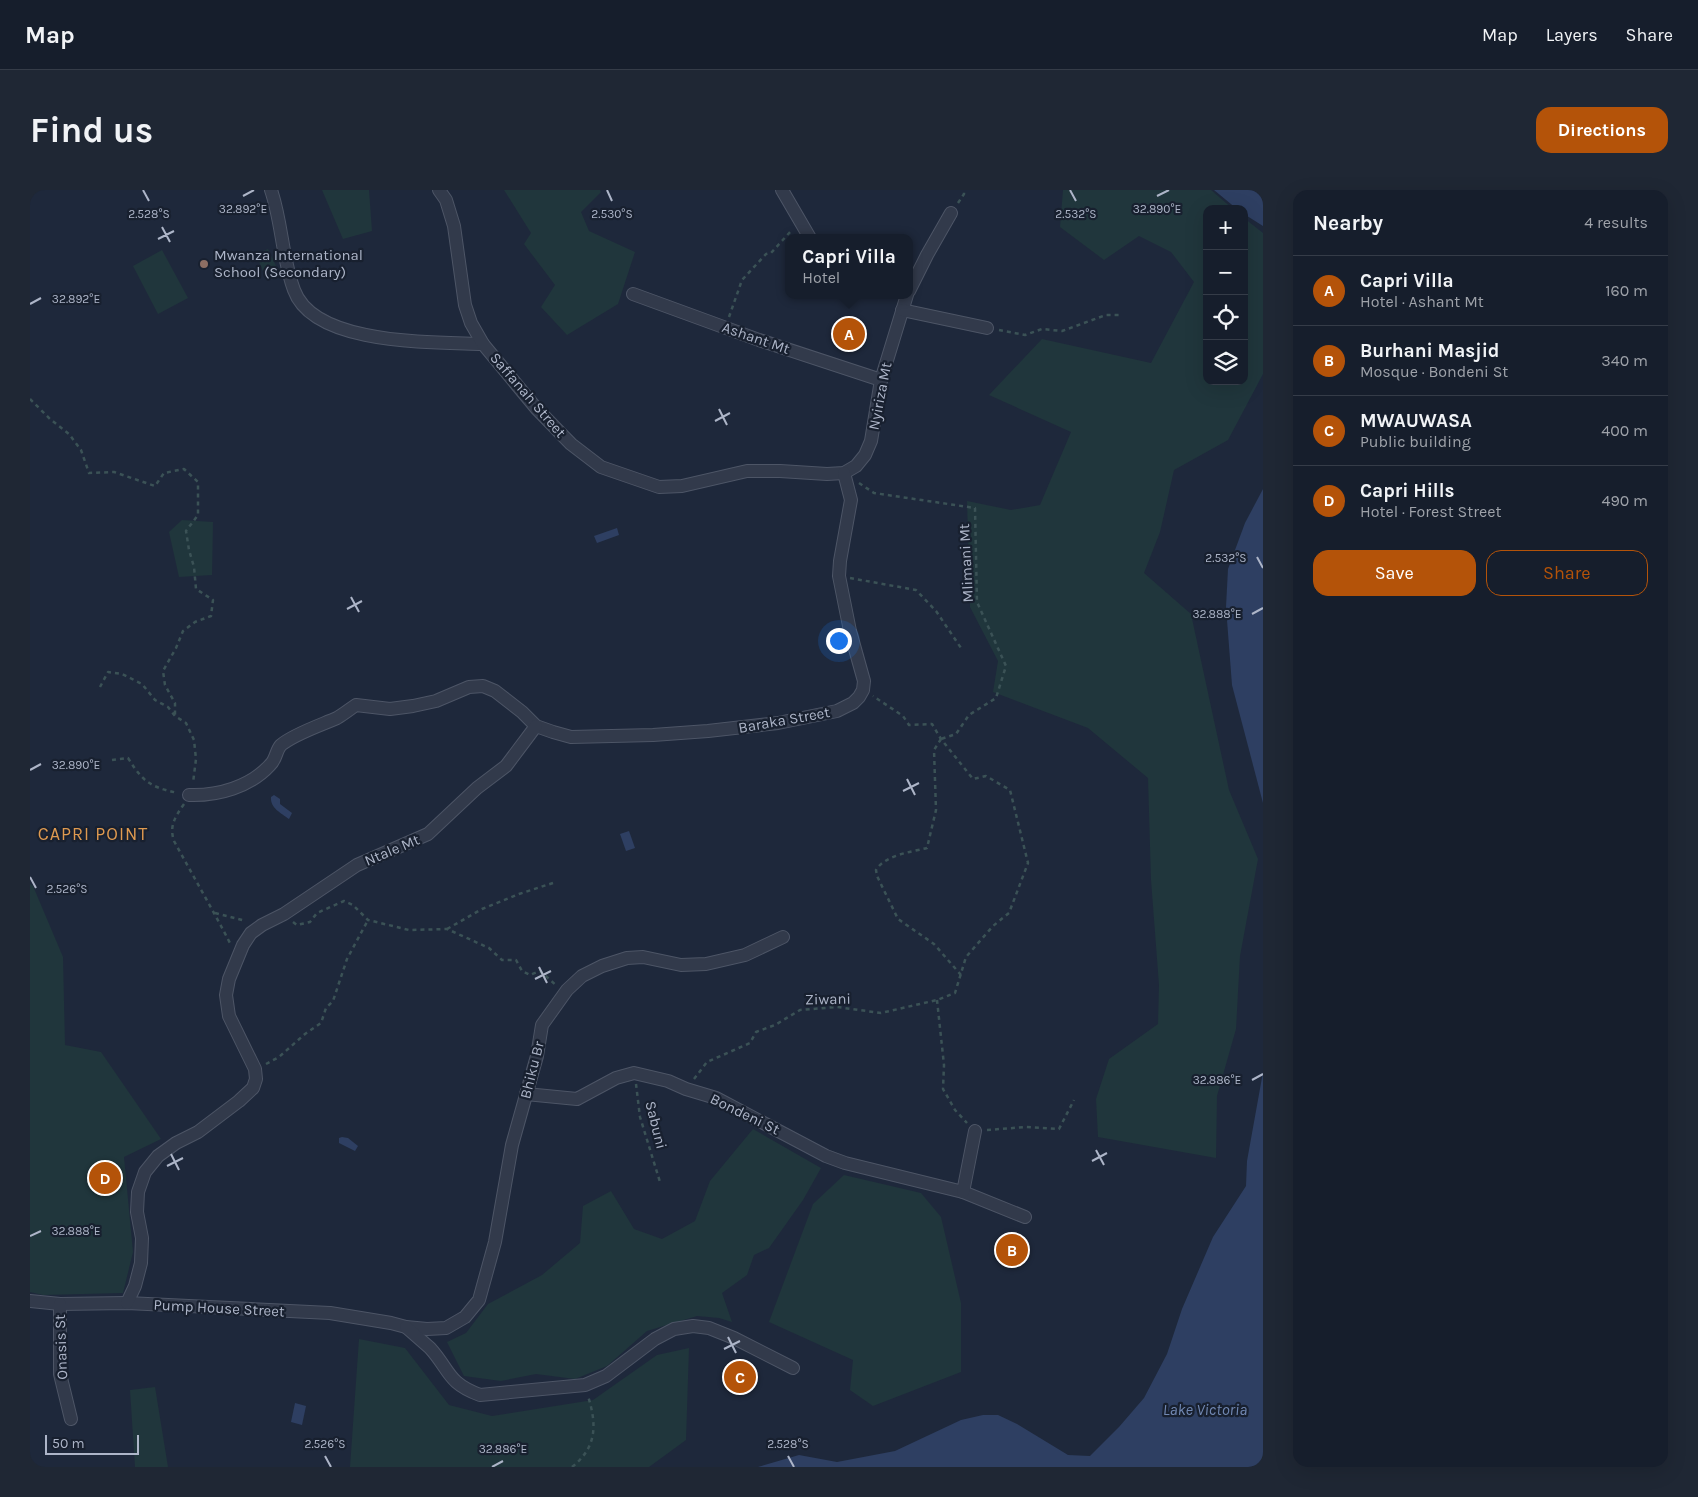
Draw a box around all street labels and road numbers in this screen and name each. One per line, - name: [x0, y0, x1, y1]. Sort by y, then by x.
- street label: Ashant Mt: [720, 318, 793, 358]
- street label: Saffanah Street: [486, 349, 570, 442]
- street label: Nyiriza Mt: [865, 360, 895, 432]
- street label: Mlimani Mt: [955, 523, 977, 603]
- street label: Baraka Street: [737, 703, 832, 737]
- street label: Ntale Mt: [362, 830, 423, 870]
- street label: Ziwani: [805, 990, 851, 1008]
- street label: Bhiku Br: [516, 1039, 548, 1101]
- street label: Bondeni St: [707, 1089, 783, 1139]
- street label: Sabuni: [641, 1099, 671, 1151]
- street label: Pump House Street: [153, 1296, 285, 1320]
- street label: Onasis St: [51, 1314, 71, 1380]

